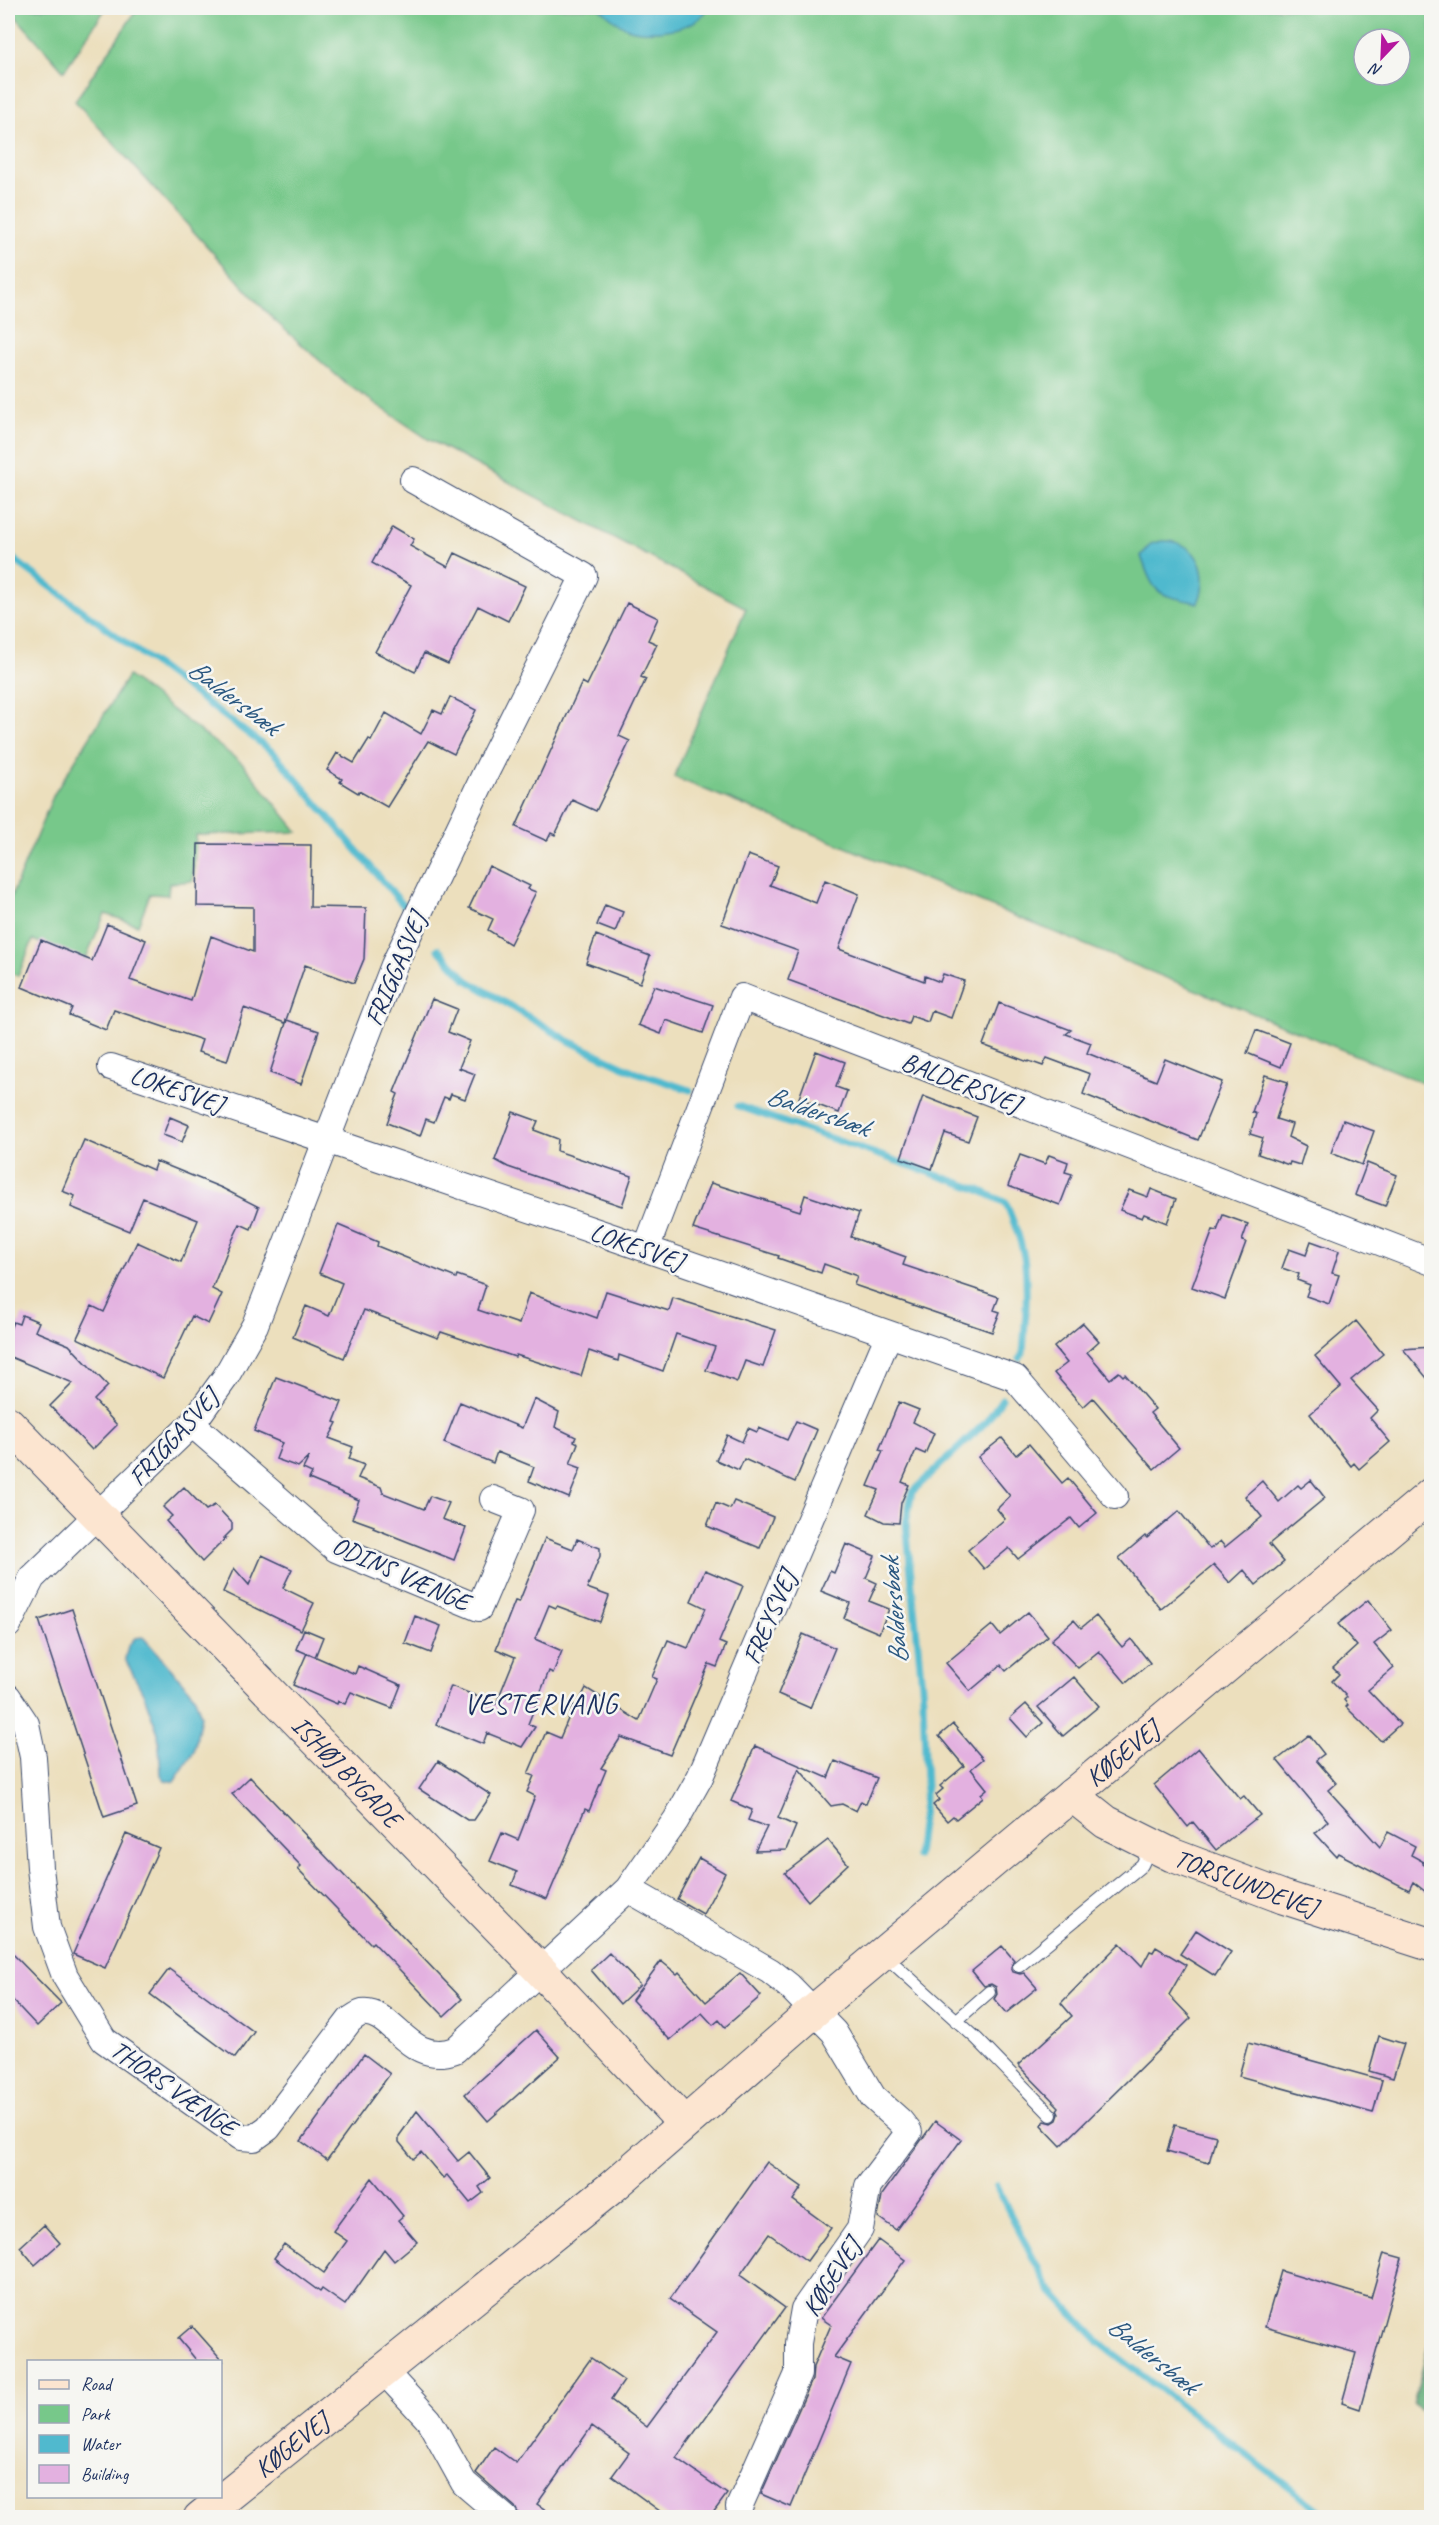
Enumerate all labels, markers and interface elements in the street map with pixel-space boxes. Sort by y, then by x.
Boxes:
north arrow [1352,27,1412,87]
text: N [1365,58,1385,81]
water label: Baldersbæk [182,652,291,746]
street label: FRIGGASVEJ [357,904,436,1031]
street label: BALDERSVEJ [897,1045,1029,1122]
street label: LOKESVEJ [126,1058,231,1122]
water label: Baldersbæk [762,1078,878,1146]
street label: LOKESVEJ [586,1215,691,1279]
street label: FRIGGASVEJ [121,1379,228,1493]
street label: ODINS VÆNGE [327,1528,478,1620]
water label: Baldersbæk [872,1552,916,1665]
street label: FREYSVEJ [735,1561,806,1669]
district label: VESTERVANG [464,1686,620,1721]
street label: ISHØJ BYGADE [285,1709,411,1837]
street label: KØGEVEJ [1079,1710,1170,1794]
street label: TORSLUNDEVEJ [1170,1841,1325,1925]
street label: THORS VÆNGE [104,2033,246,2146]
street label: KØGEVEJ [795,2228,871,2322]
water label: Baldersbæk [1101,2308,1209,2405]
legend [27,2360,222,2498]
text: Road [81,2373,114,2395]
street label: KØGEVEJ [248,2402,339,2485]
text: Park [81,2403,111,2425]
text: Water [81,2433,122,2455]
text: Building [81,2463,130,2485]

